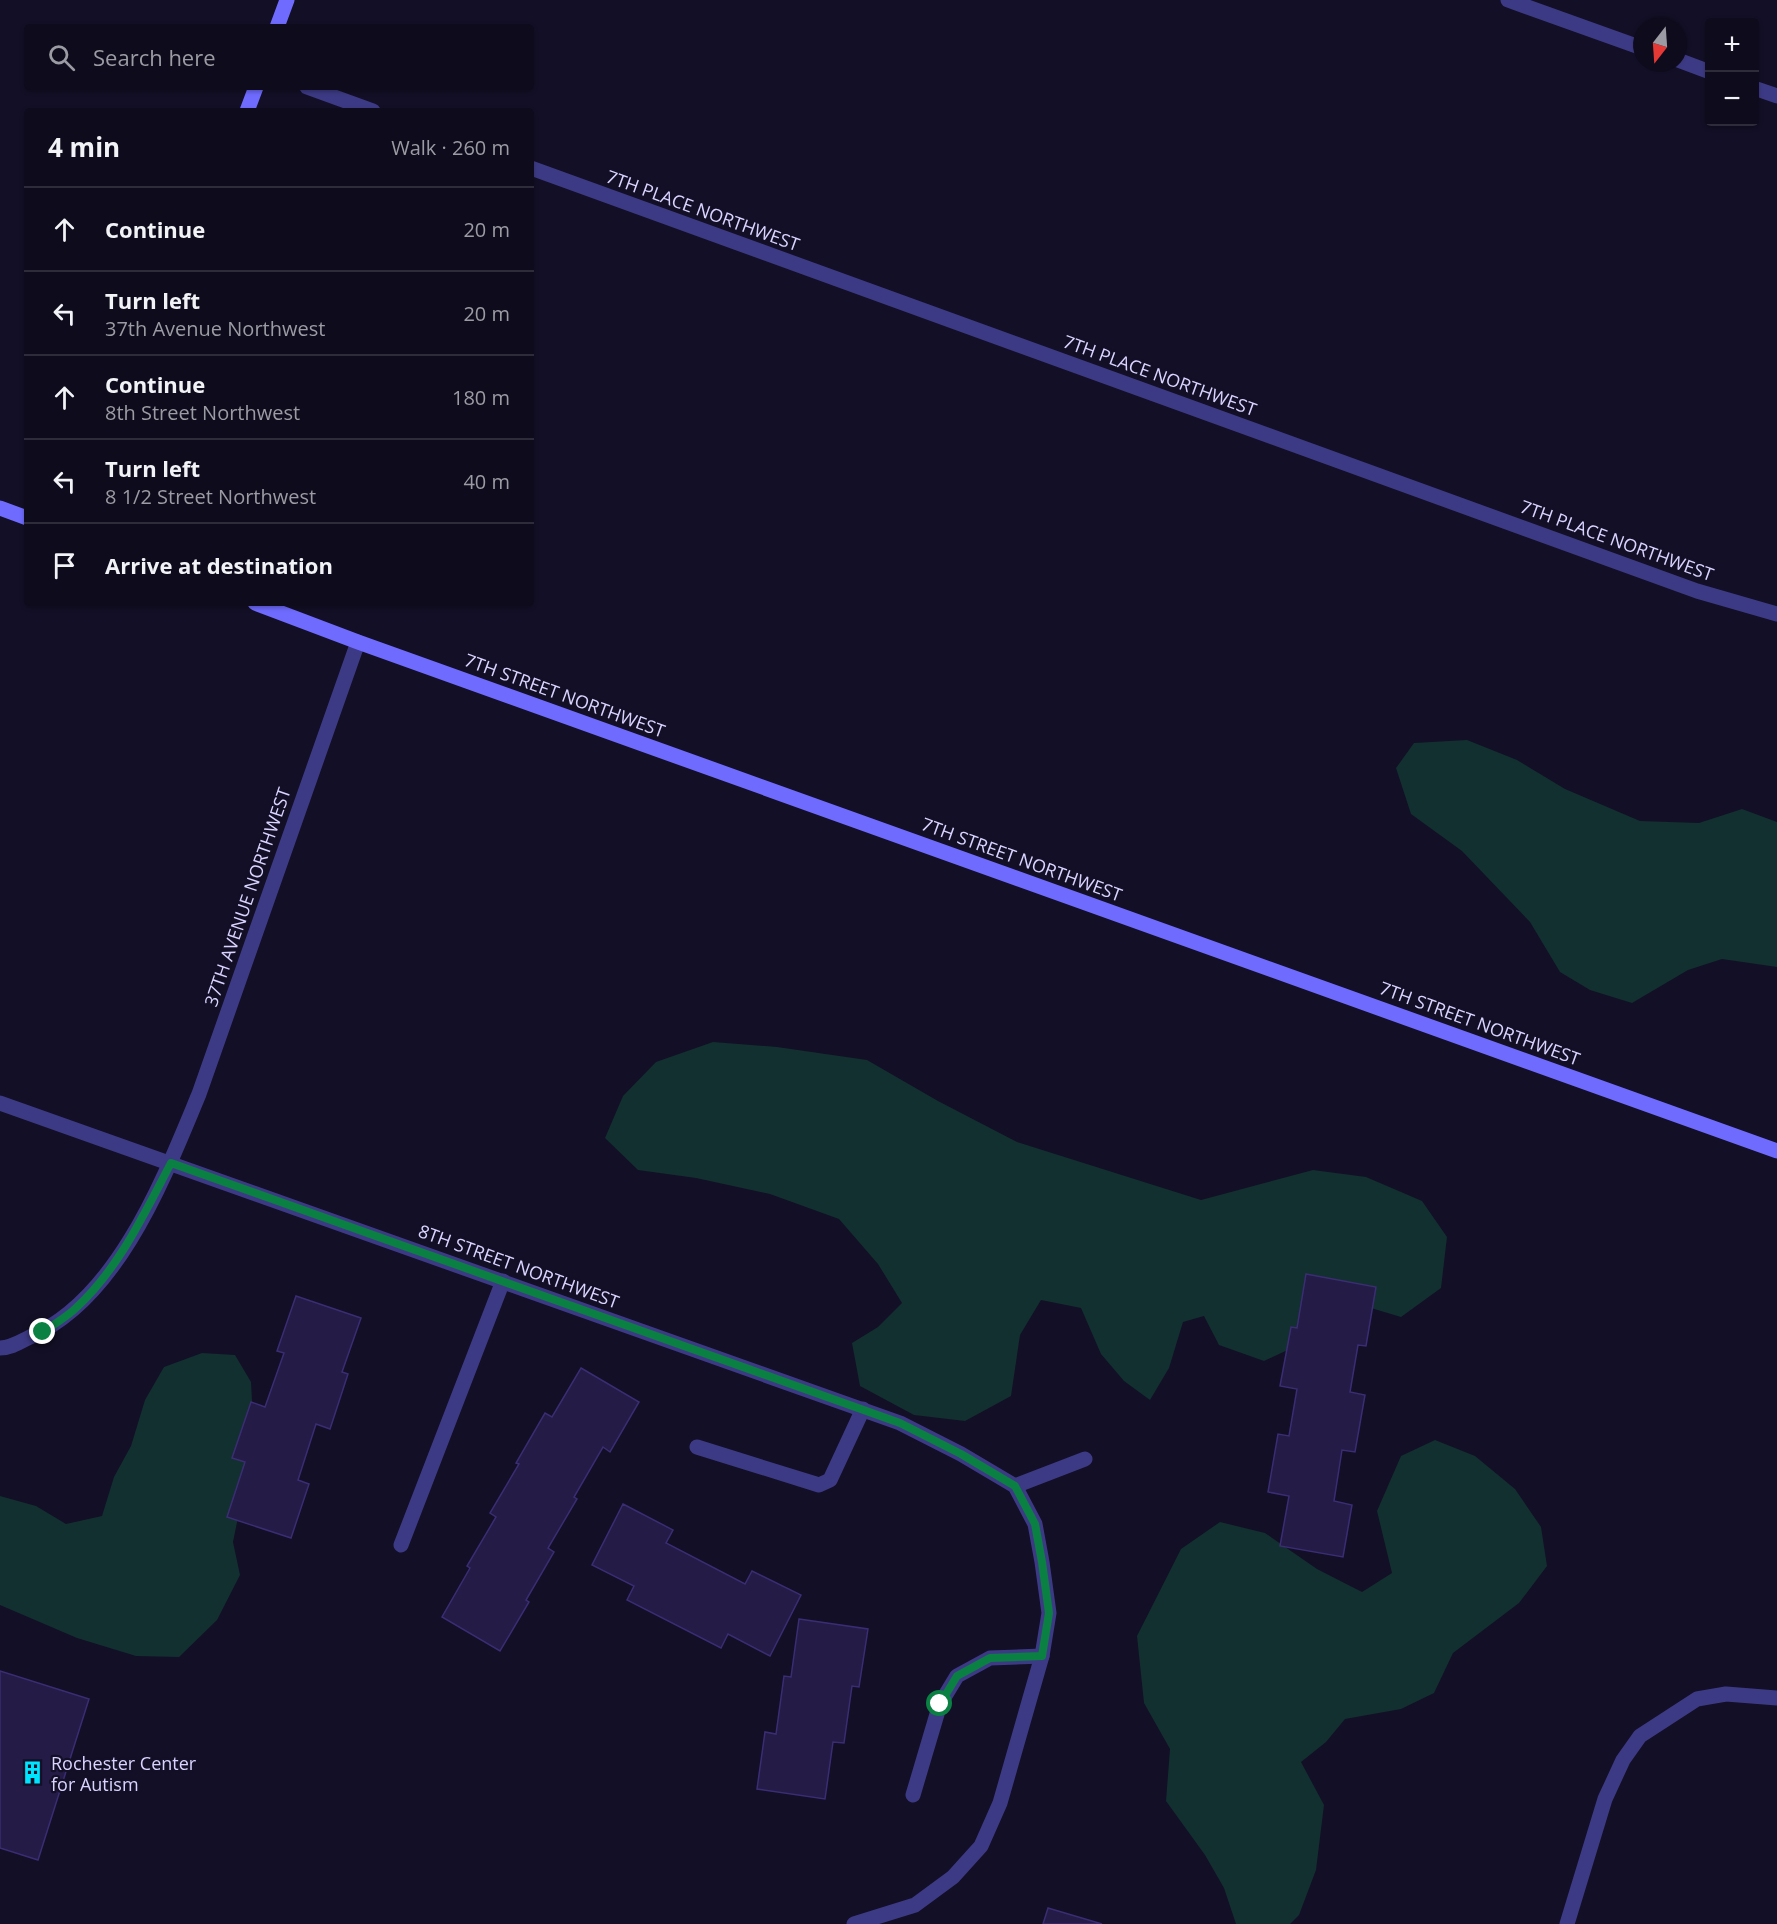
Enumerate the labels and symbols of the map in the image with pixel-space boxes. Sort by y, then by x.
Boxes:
north arrow [1633,18,1687,72]
street label: 7TH PLACE NORTHWEST [603,164,803,256]
street label: 7TH PLACE NORTHWEST [1060,329,1260,421]
street label: 7TH PLACE NORTHWEST [1517,494,1717,586]
street label: 7TH STREET NORTHWEST [461,647,669,743]
street label: 37TH AVENUE NORTHWEST [198,784,296,1010]
street label: 7TH STREET NORTHWEST [918,811,1126,907]
street label: 7TH STREET NORTHWEST [1376,975,1584,1071]
street label: 8TH STREET NORTHWEST [415,1218,623,1314]
route end [29,1318,55,1344]
route start [926,1690,952,1716]
place label: Rochester Center for Autism [51,1751,197,1796]
building icon: Rochester Center for Autism [20,1760,46,1786]

